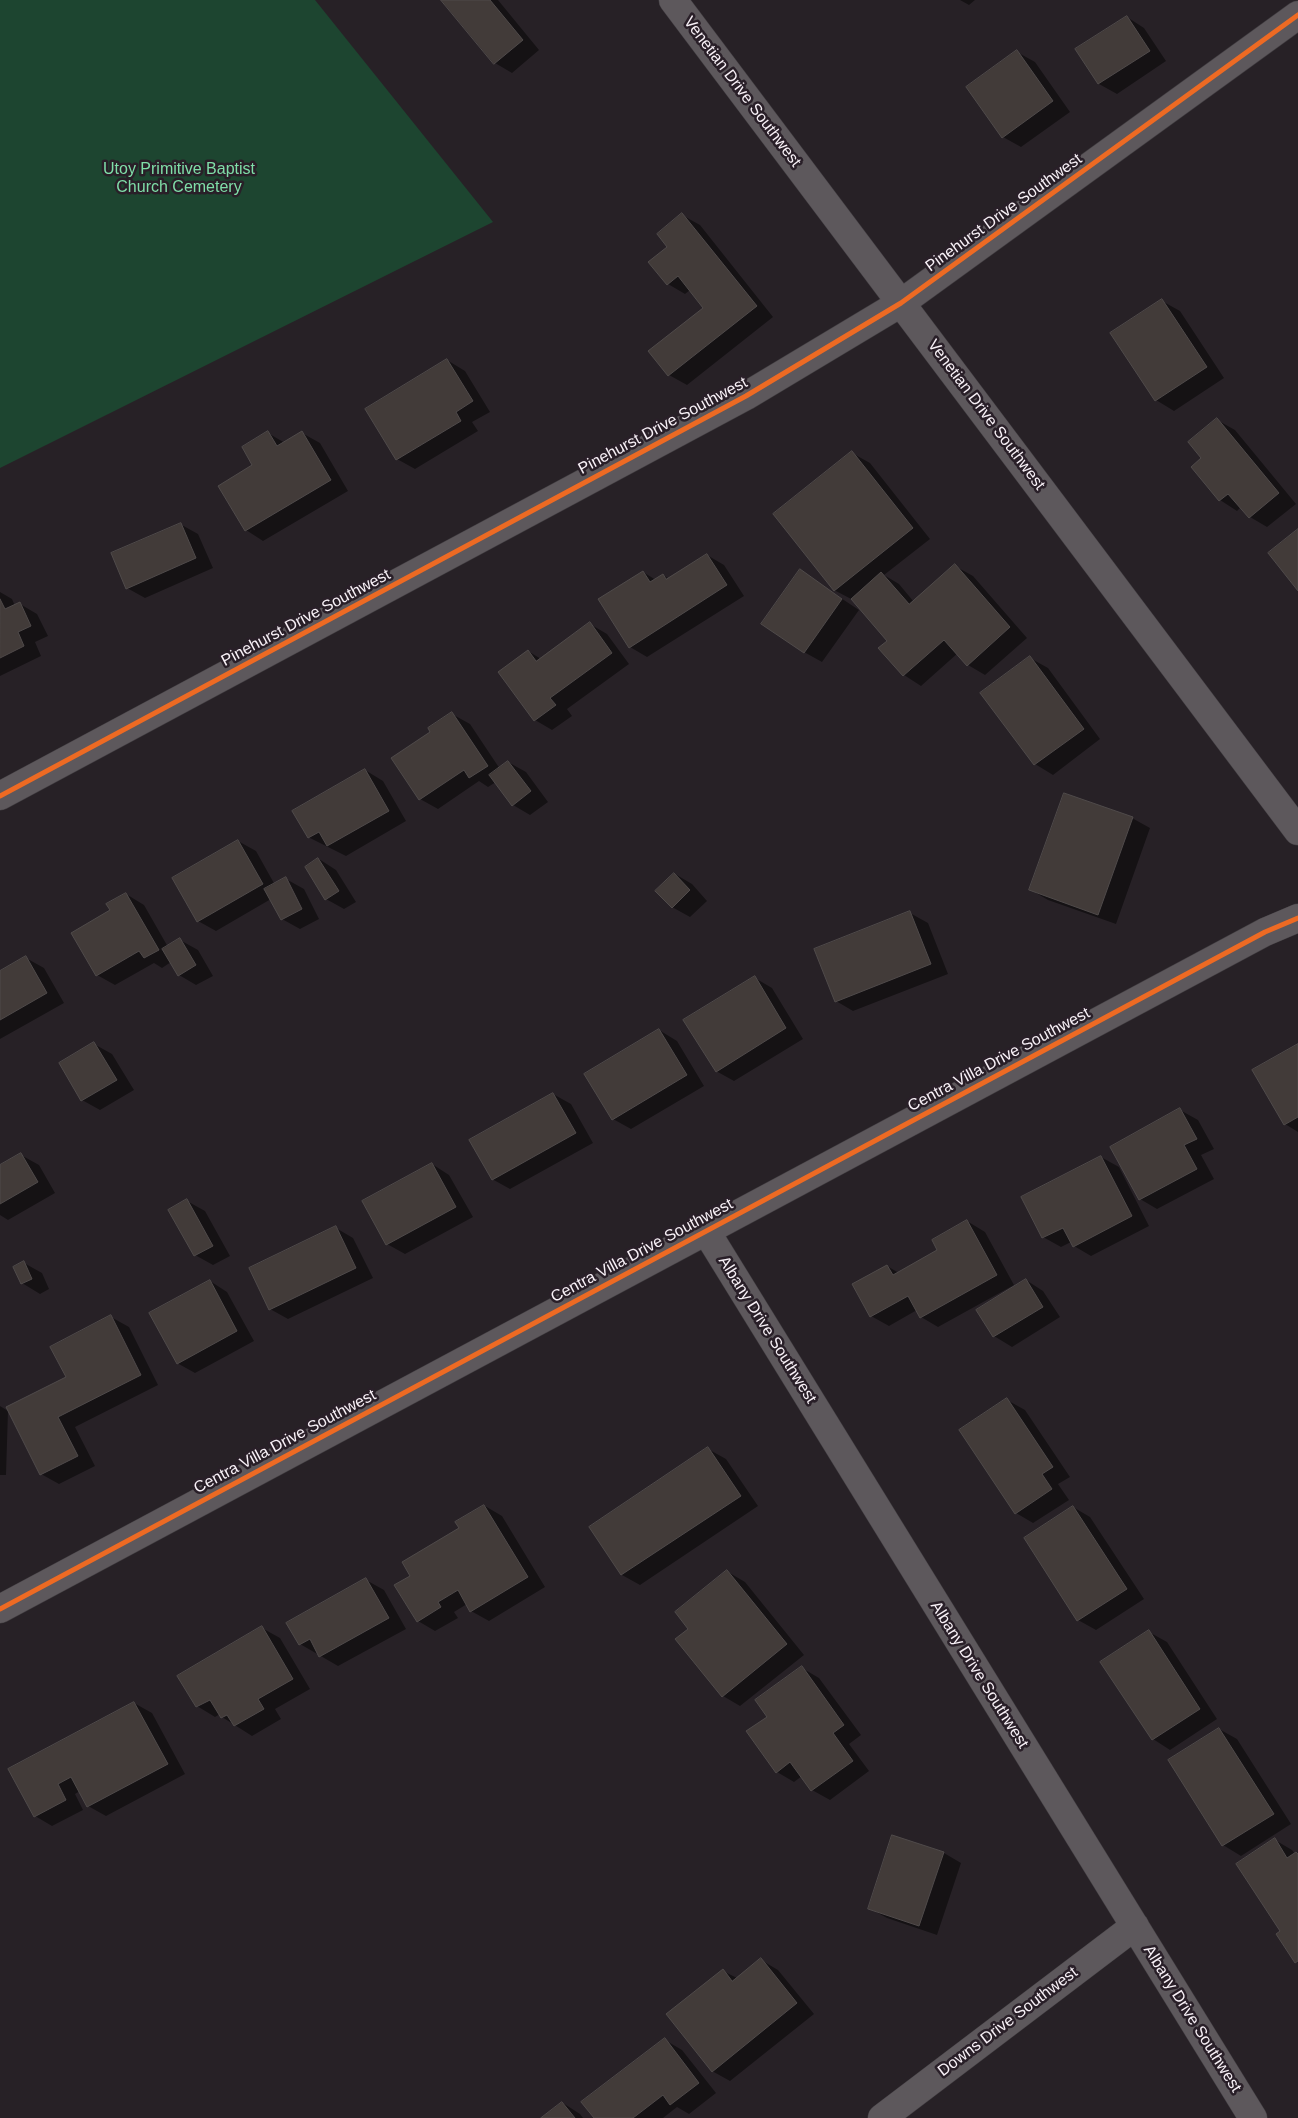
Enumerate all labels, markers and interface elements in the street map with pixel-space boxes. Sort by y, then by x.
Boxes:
street label: Venetian Drive Southwest [679,13,805,171]
street label: Pinehurst Drive Southwest [922,150,1086,276]
park label: Utoy Primitive Baptist Church Cemetery [103,160,255,198]
street label: Venetian Drive Southwest [923,336,1049,494]
street label: Pinehurst Drive Southwest [575,373,751,479]
street label: Pinehurst Drive Southwest [218,565,394,671]
street label: Centra Villa Drive Southwest [905,1004,1093,1116]
street label: Centra Villa Drive Southwest [548,1195,736,1307]
street label: Albany Drive Southwest [714,1253,820,1407]
street label: Centra Villa Drive Southwest [191,1386,379,1498]
street label: Albany Drive Southwest [926,1598,1032,1752]
street label: Albany Drive Southwest [1139,1942,1245,2096]
street label: Downs Drive Southwest [934,1963,1082,2081]

